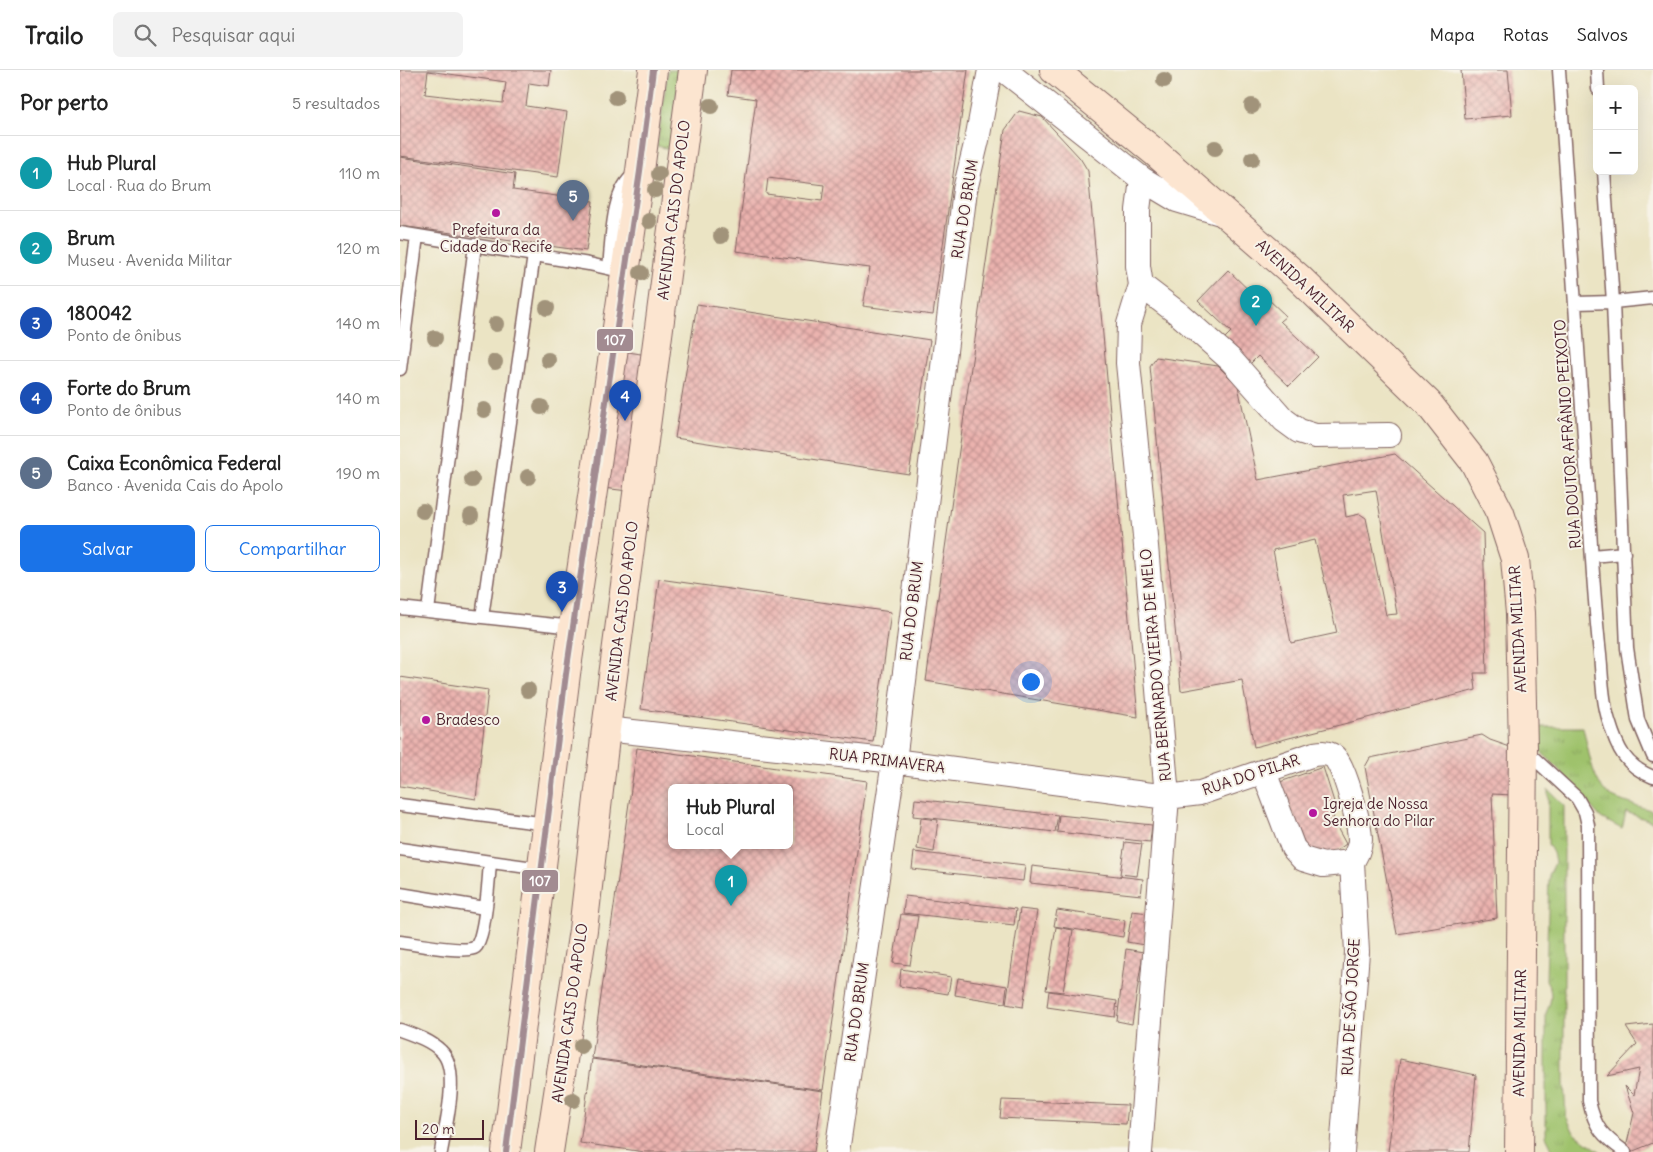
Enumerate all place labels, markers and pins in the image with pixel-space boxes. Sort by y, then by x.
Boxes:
pin: 5 [557,180,589,221]
marker: Prefeitura da Cidade do Recife [490,207,502,219]
place label: Prefeitura da Cidade do Recife [440,220,552,256]
pin: 2 [1240,285,1272,326]
pin: 4 [609,380,641,421]
pin: 3 [546,571,578,612]
place label: Bradesco [436,710,500,729]
marker: Bradesco [420,714,432,726]
place label: Igreja de Nossa Senhora do Pilar [1323,794,1435,830]
marker: Igreja de Nossa Senhora do Pilar [1307,807,1319,819]
pin: 1 [715,865,747,906]

